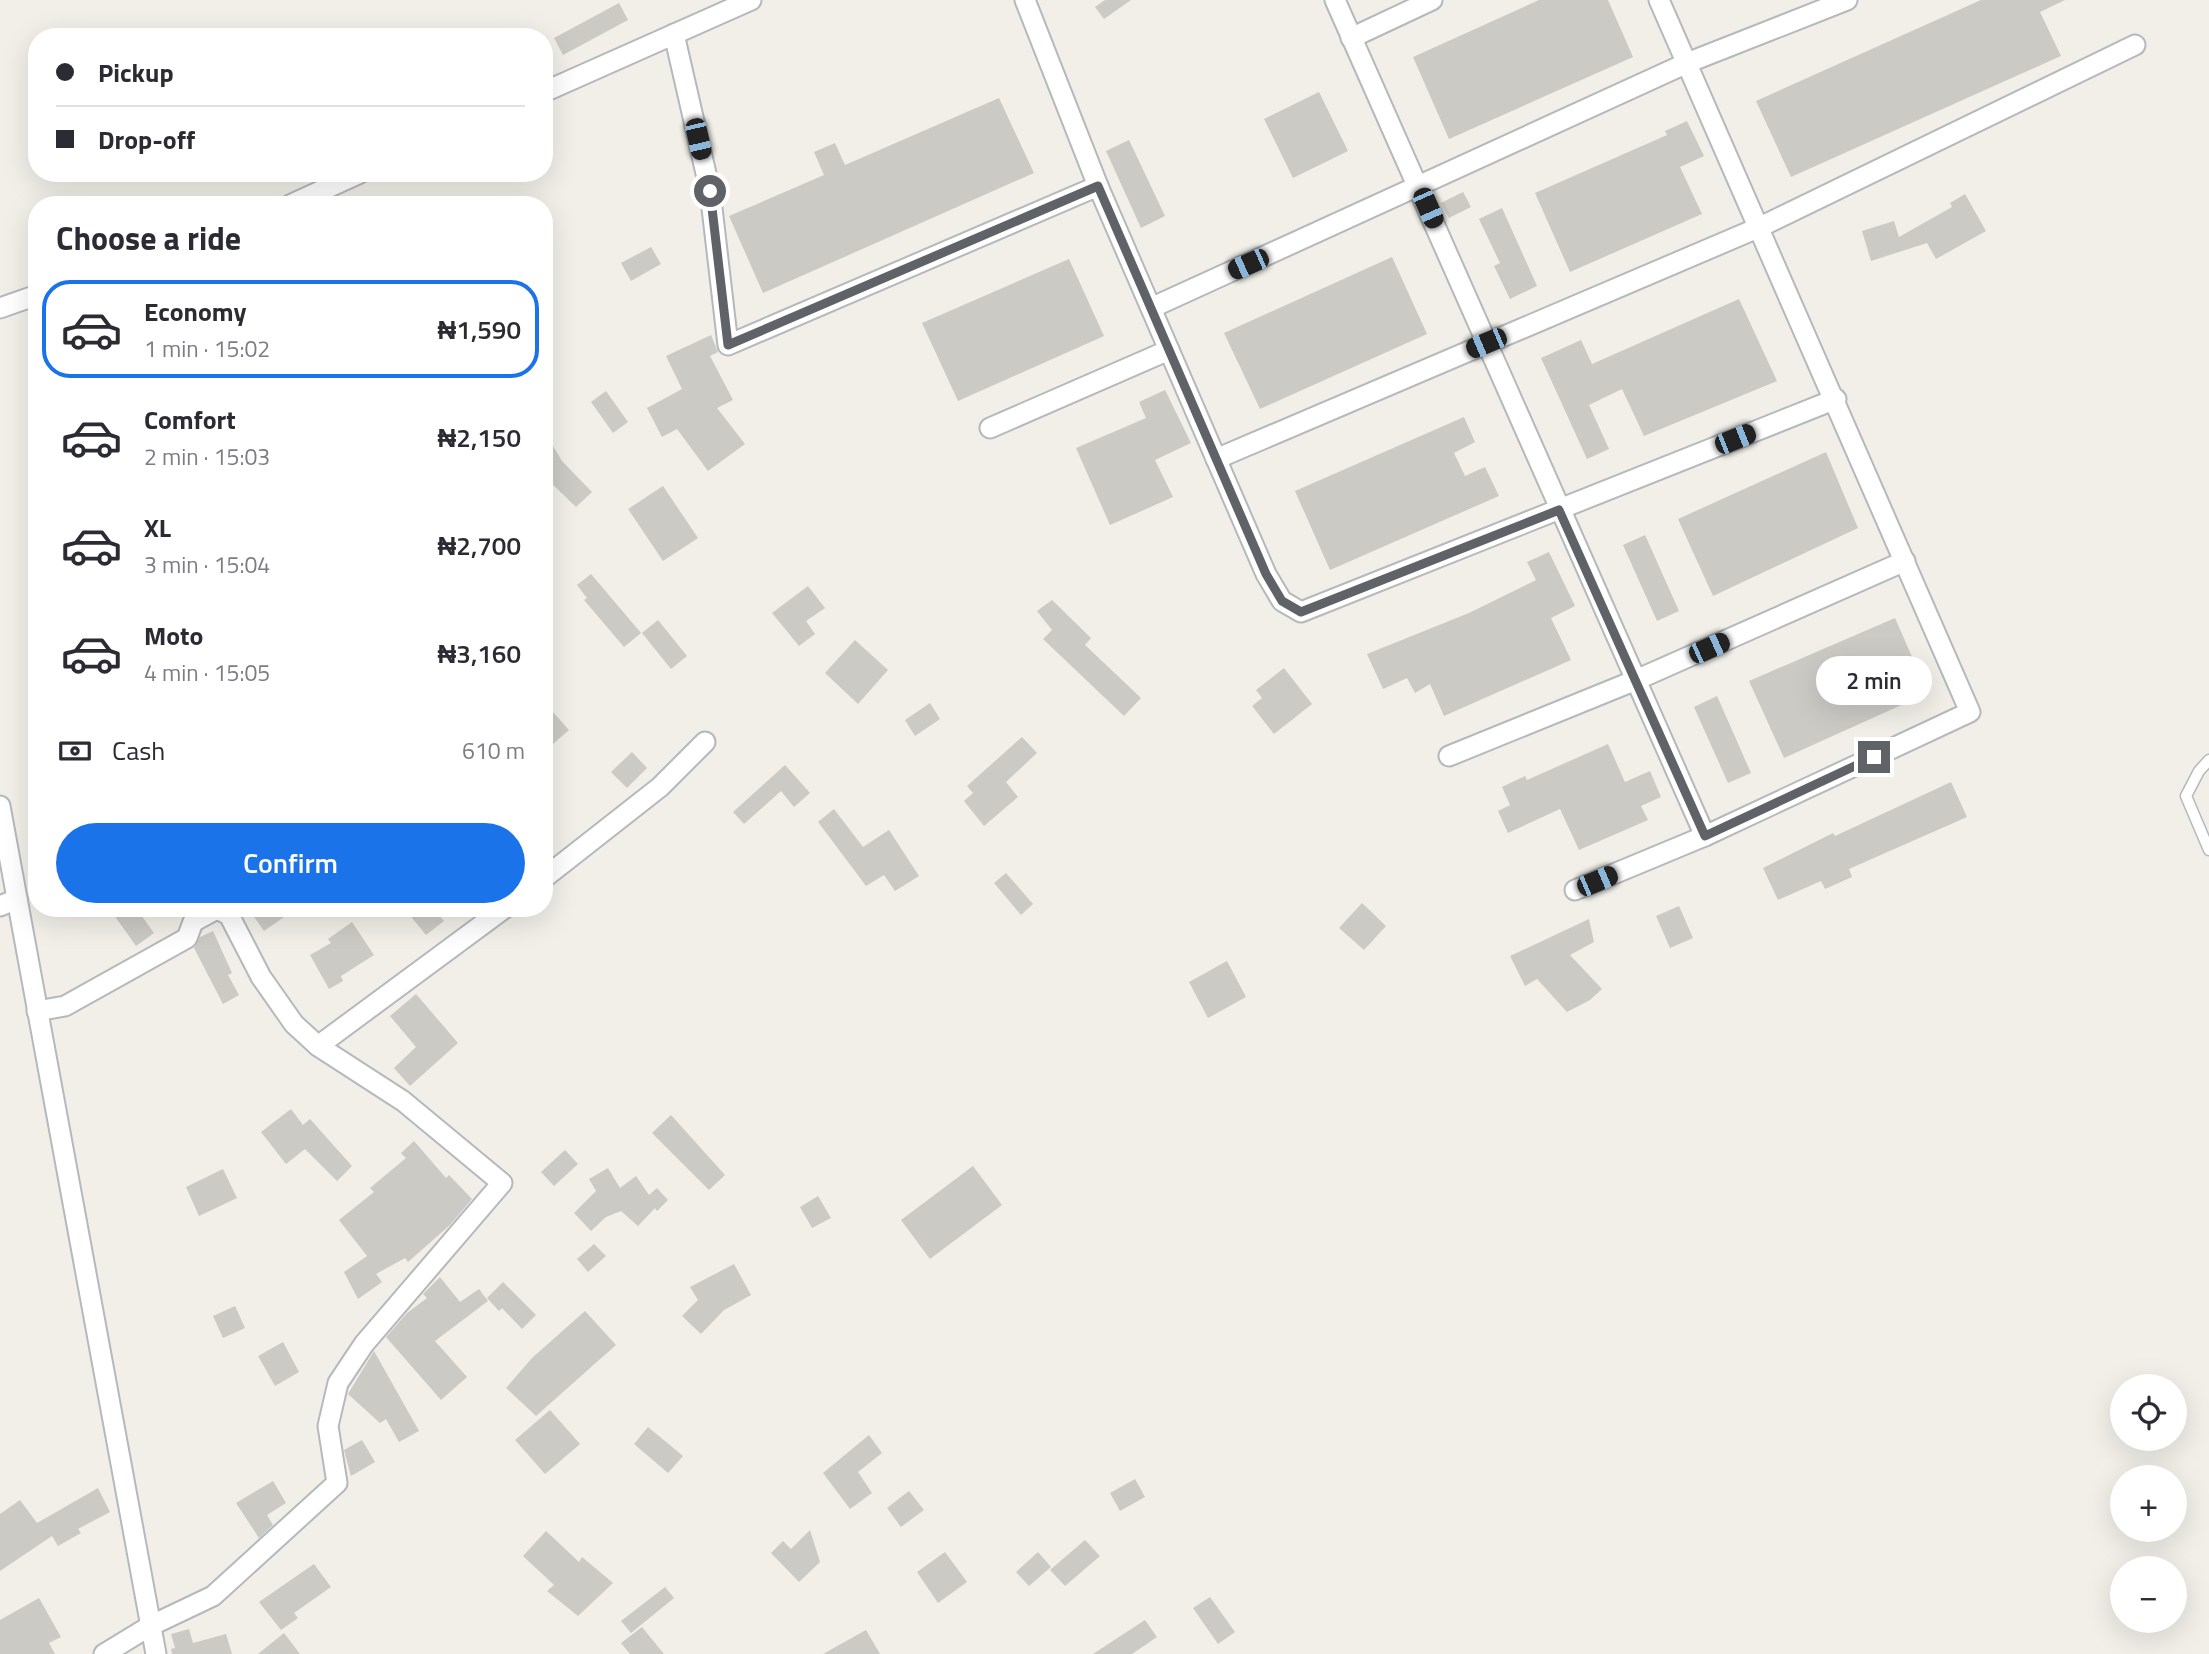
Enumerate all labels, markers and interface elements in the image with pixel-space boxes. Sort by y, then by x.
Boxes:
text: Pickup [98,53,174,92]
car [684,116,713,162]
text: Drop-off [98,120,195,159]
route start [694,175,726,207]
car [1410,185,1447,231]
text: Choose a ride [56,214,241,262]
car [1225,246,1272,282]
text: Economy [144,292,246,331]
icon: car [60,298,123,361]
text: ₦1,590 [438,310,521,349]
car [1463,325,1510,361]
text: 1 min · 15:02 [144,331,270,366]
text: Comfort [144,400,236,439]
icon: car [60,406,123,469]
text: ₦2,150 [438,418,521,457]
car [1712,421,1759,457]
text: 2 min · 15:03 [144,439,270,474]
text: XL [144,508,171,547]
icon: car [60,514,123,577]
text: ₦2,700 [438,526,521,565]
text: 3 min · 15:04 [144,547,270,582]
text: Moto [144,616,203,655]
icon: car [60,622,123,685]
car [1686,630,1733,666]
text: ₦3,160 [438,634,521,673]
text: 4 min · 15:05 [144,655,270,690]
callout: 2 min [1816,656,1932,704]
text: 2 min [1846,663,1902,698]
text: Cash [112,731,165,770]
icon: cash [56,732,94,770]
text: 610 m [462,733,525,768]
route end [1858,741,1890,773]
button: Confirm [56,823,525,903]
car [1574,863,1621,899]
map controls [2110,1374,2187,1633]
button: locate [2110,1374,2187,1451]
button: + [2110,1465,2187,1542]
button: − [2110,1556,2187,1633]

